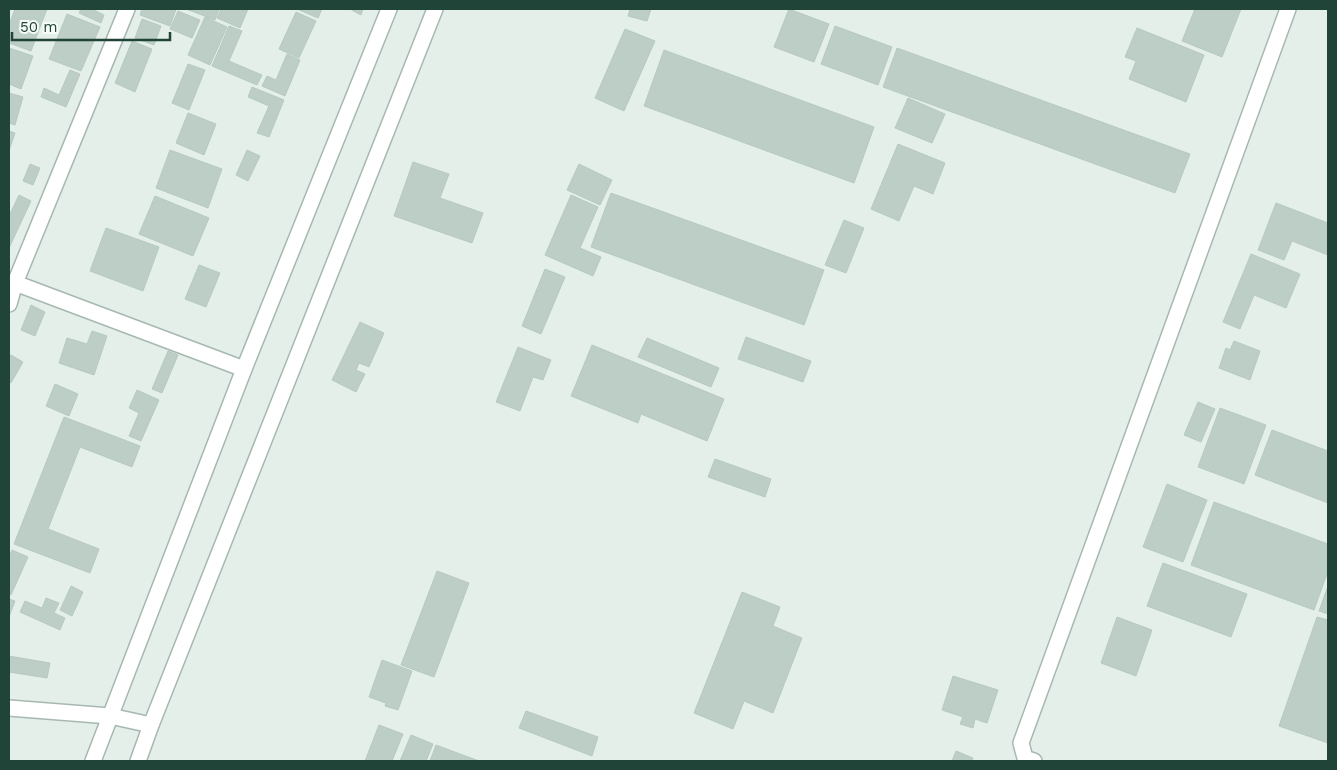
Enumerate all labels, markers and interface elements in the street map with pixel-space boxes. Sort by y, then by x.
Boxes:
scale bar [12,10,170,42]
text: 50 m [20,18,57,36]

